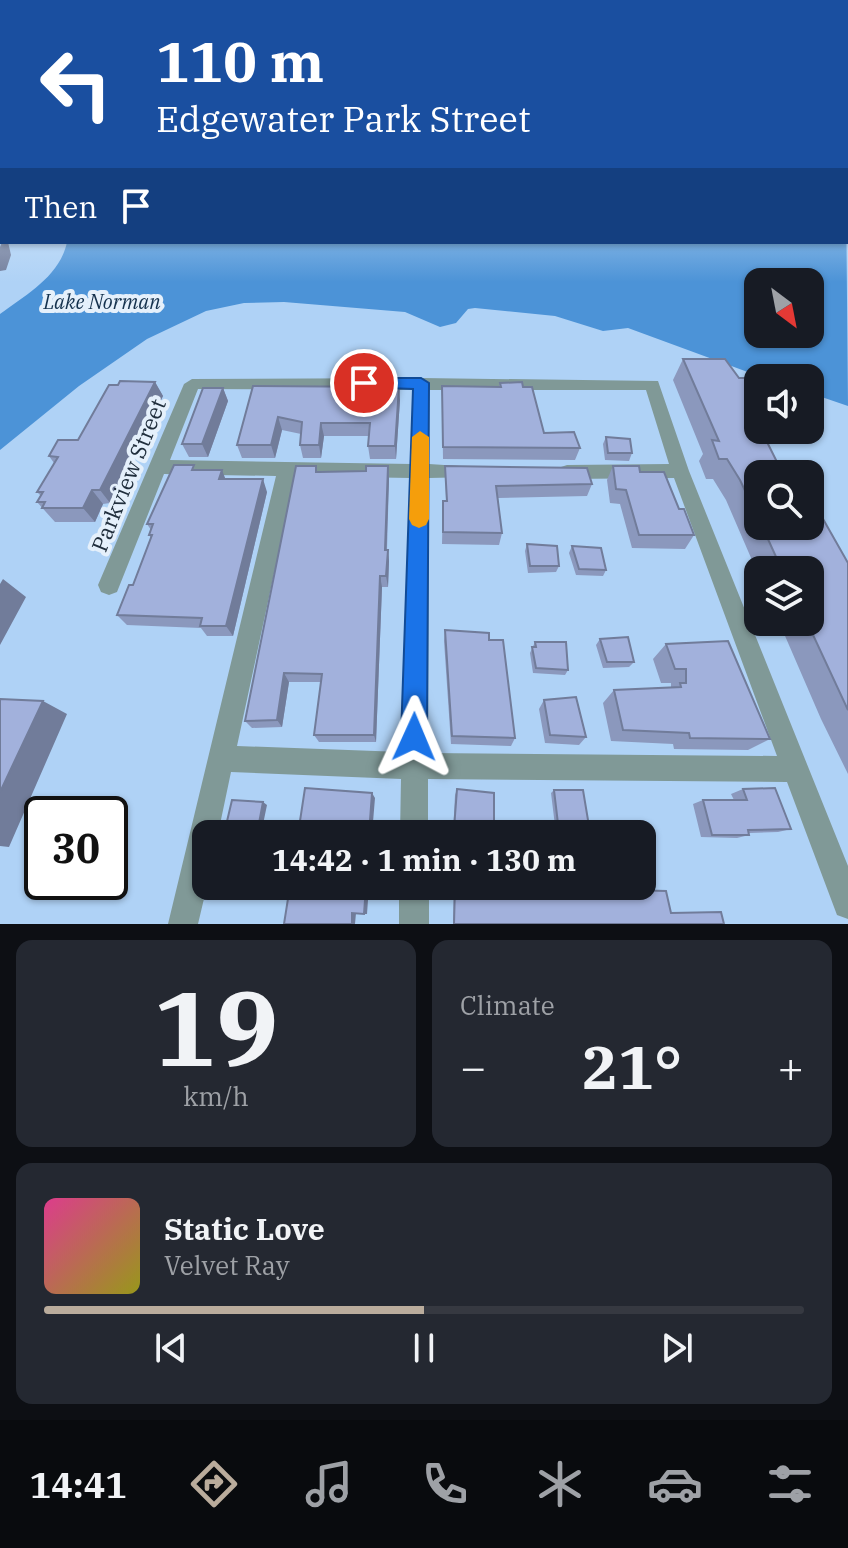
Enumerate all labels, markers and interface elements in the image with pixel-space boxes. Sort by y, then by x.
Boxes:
text: 110 m [156,25,324,97]
icon: left [24,32,128,136]
text: Edgewater Park Street [156,95,531,142]
icon: arrive [114,184,158,228]
text: Then [24,187,98,226]
north arrow [744,268,824,348]
map controls [744,268,824,636]
water label: Lake Norman [42,288,161,315]
pin [330,349,398,417]
icon: arrive [342,361,386,405]
button: sound [744,364,824,444]
street label: Parkview Street [84,394,172,556]
button: search [744,460,824,540]
button: layers [744,556,824,636]
position arrow [372,695,456,779]
speed limit sign: 30 [24,796,128,900]
text: 14:42 · 1 min · 130 m [272,840,576,879]
text: 19 [154,959,278,1095]
text: Climate [460,988,555,1022]
text: 21° [582,1027,682,1106]
text: − [460,1038,486,1095]
text: + [778,1038,804,1095]
text: km/h [183,1079,249,1113]
text: Static Love [164,1209,325,1248]
text: Velvet Ray [164,1248,290,1282]
icon: previous [149,1326,193,1370]
icon: pause [402,1326,446,1370]
icon: next [655,1326,699,1370]
icon: directions [186,1456,242,1512]
icon: music [301,1456,357,1512]
icon: phone [417,1456,473,1512]
icon: climate [532,1456,588,1512]
icon: car [647,1456,703,1512]
icon: filters [762,1456,818,1512]
text: 14:41 [30,1461,127,1508]

